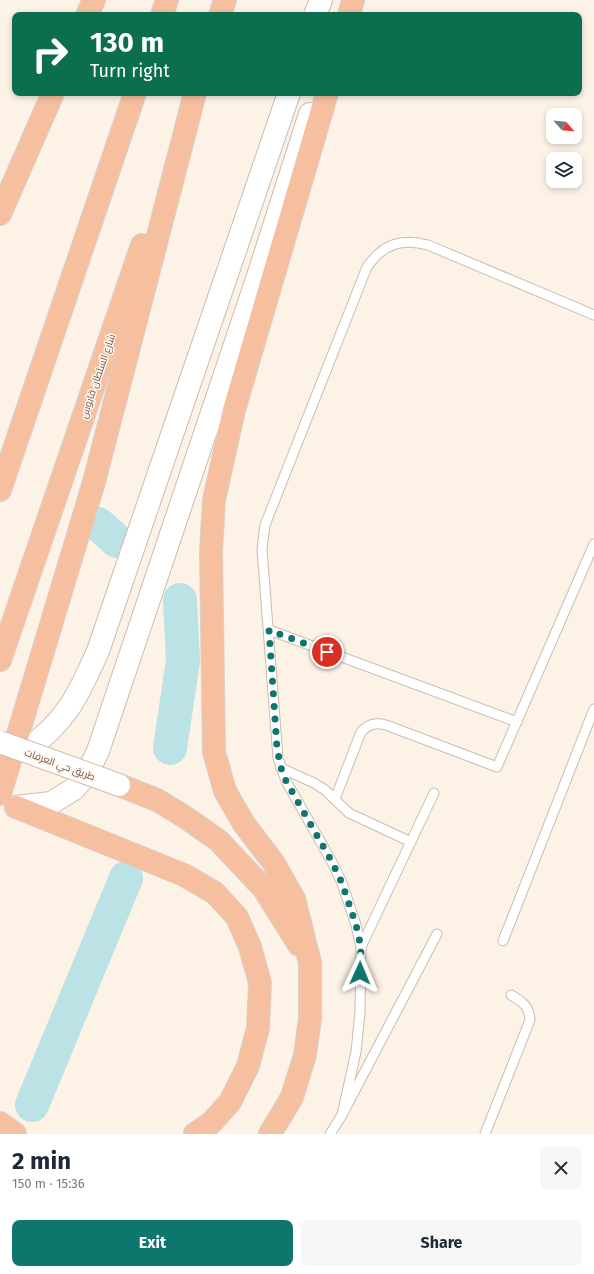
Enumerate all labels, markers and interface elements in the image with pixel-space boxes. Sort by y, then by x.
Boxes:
text: 130 m [90,26,164,59]
icon: right [24,28,76,80]
text: Turn right [90,60,170,82]
north arrow [546,108,582,144]
map controls [546,108,582,188]
button: layers [546,152,582,188]
street label: شارع السلطان قابوس [78,333,118,420]
pin [310,635,344,669]
icon: arrive [316,641,338,663]
street label: طريق حي العرفات [22,747,97,784]
position arrow [339,952,381,994]
text: 2 min [12,1147,71,1175]
button: close [540,1147,582,1189]
text: 150 m · 15:36 [12,1176,85,1191]
button: Exit [12,1220,293,1266]
button: Share [301,1220,582,1266]

